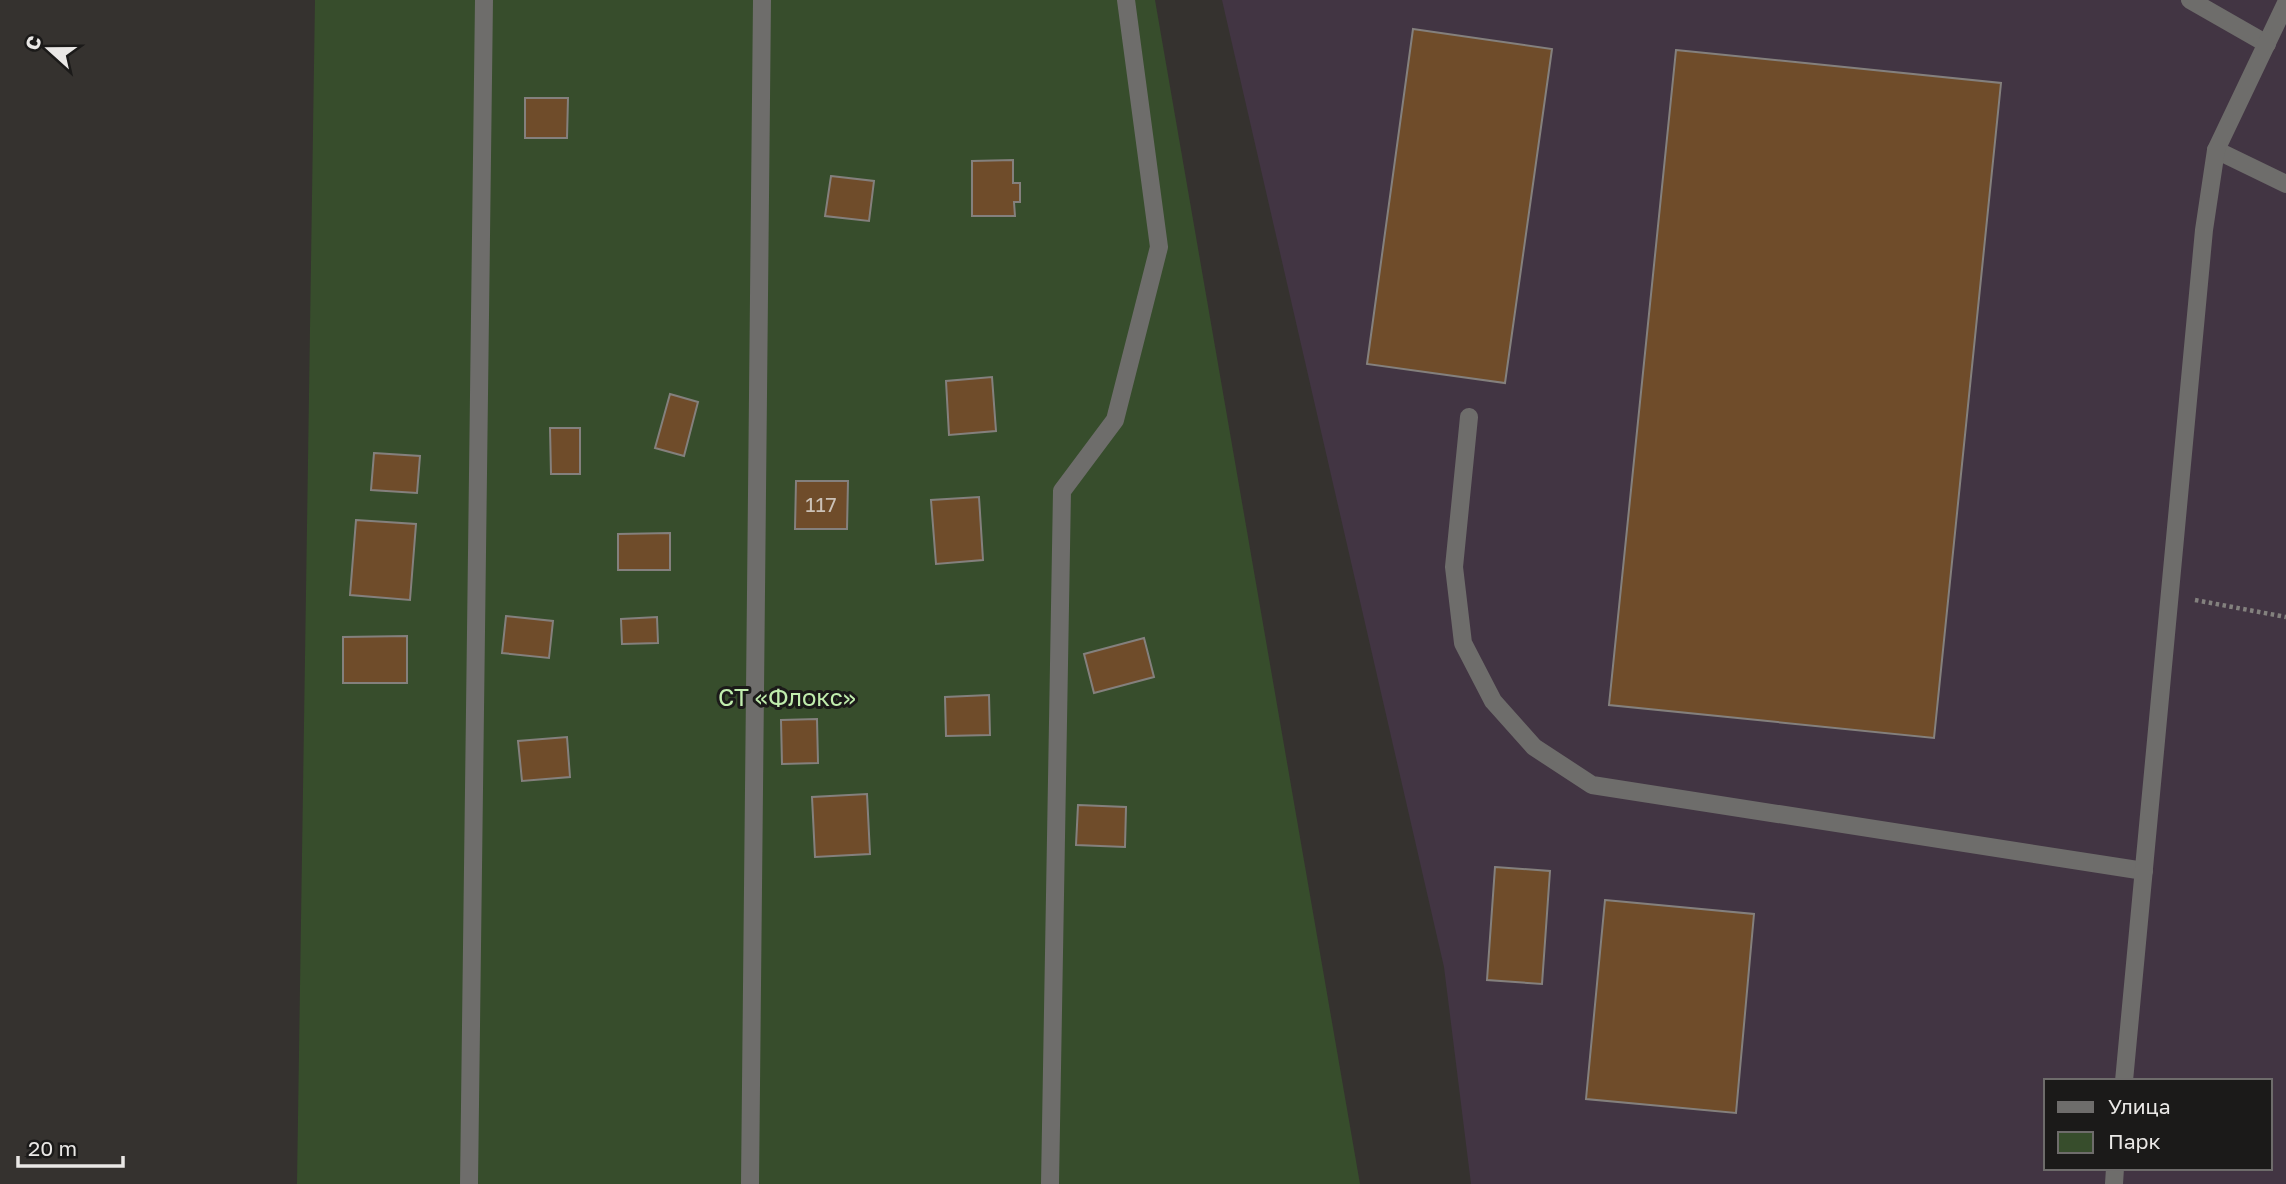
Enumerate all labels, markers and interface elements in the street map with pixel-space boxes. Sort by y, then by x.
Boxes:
north arrow [14,14,84,84]
text: С [20,32,46,53]
house number: 117 [805,491,837,517]
park label: СТ «Флокс» [718,682,856,711]
legend [2044,1079,2272,1170]
text: Улица [2108,1093,2171,1119]
scale bar [18,1124,122,1168]
text: Парк [2108,1128,2161,1154]
text: 20 m [28,1135,77,1161]

